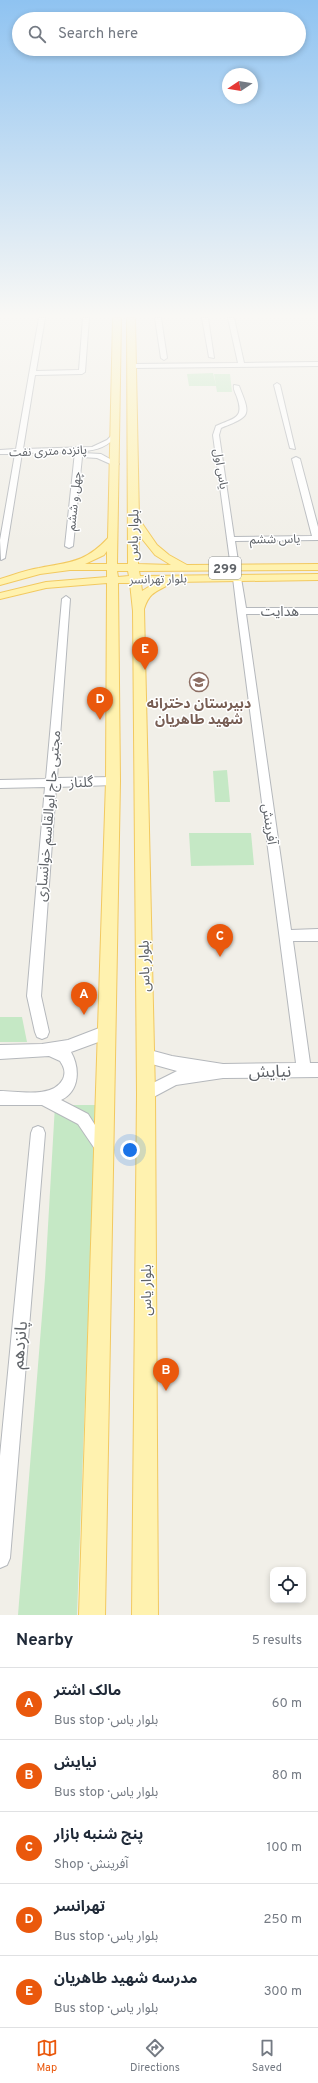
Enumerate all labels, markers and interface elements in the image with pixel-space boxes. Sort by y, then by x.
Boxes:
search box [12,12,306,56]
icon: search [26,23,48,45]
text: Search here [58,25,138,44]
north arrow [222,68,258,104]
street label: پانزده متری نفت [9,443,87,461]
street label: یاس اول [209,448,231,491]
street label: چهل و ششم [64,471,86,531]
street label: بلوار یاس [126,509,143,561]
street label: یاس ششم [249,532,301,548]
road number: 299 [209,557,241,579]
street label: بلوار تهرانسر [128,571,187,589]
street label: هدایت [261,604,299,621]
pin: E [132,637,158,670]
school or university icon: دبیرستان دخترانه شهید طاهریان [188,671,210,693]
pin: D [87,687,113,720]
place label: دبیرستان دخترانه شهید طاهریان [147,696,251,729]
street label: مجتبی حاج ابوالقاسم خوانساری [34,730,66,903]
street label: گلناز [68,775,94,792]
street label: آفرینش [257,803,280,847]
pin: C [207,924,233,957]
street label: بلوار یاس [137,940,154,992]
pin: A [71,982,97,1015]
street label: نیایش [249,1062,291,1084]
your location [120,1140,140,1160]
street label: بلوار یاس [139,1264,156,1316]
street label: پانزدهم [8,1320,34,1370]
pin: B [153,1358,179,1391]
map controls [270,1567,306,1603]
button: locate [270,1567,306,1603]
text: Nearby [16,1630,73,1652]
text: 5 results [252,1633,302,1649]
text: مالک اشتر [54,1682,121,1701]
text: A [24,1696,34,1712]
text: 60 m [272,1696,302,1712]
text: Bus stop · بلوار یاس [54,1713,158,1729]
text: نیایش [54,1754,97,1773]
text: B [25,1768,33,1784]
text: 80 m [272,1768,302,1784]
text: Bus stop · بلوار یاس [54,1785,158,1801]
text: پنج شنبه بازار [54,1826,143,1845]
text: C [25,1840,33,1856]
text: 100 m [266,1840,302,1856]
text: Shop · آفرینش [54,1857,128,1873]
text: تهرانسر [54,1898,105,1917]
text: D [24,1912,34,1928]
text: 250 m [264,1912,302,1928]
text: Bus stop · بلوار یاس [54,1929,158,1945]
text: مدرسه شهید طاهریان [54,1970,198,1989]
text: E [25,1984,33,2000]
text: 300 m [264,1984,302,2000]
text: Bus stop · بلوار یاس [54,2001,158,2017]
tab: Map [36,2037,58,2075]
tab: Directions [130,2037,180,2075]
tab: Saved [252,2037,282,2075]

